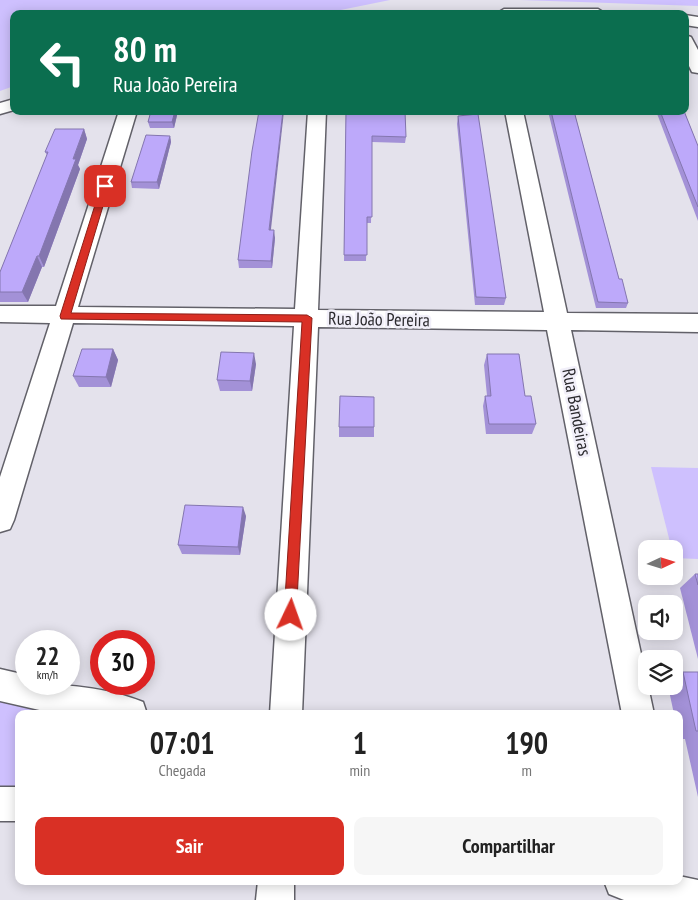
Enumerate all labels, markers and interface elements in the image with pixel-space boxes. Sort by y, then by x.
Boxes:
text: 80 m [113,26,177,72]
icon: left [30,30,95,95]
text: Rua João Pereira [113,70,237,98]
pin [84,165,126,207]
icon: arrive [91,172,119,200]
street label: Rua João Pereira [328,307,430,331]
street label: Rua Bandeiras [557,366,597,458]
north arrow [638,540,682,585]
map controls [638,540,683,695]
position arrow [264,588,316,640]
button: sound [638,595,683,640]
speed limit sign: 30 [90,630,155,695]
text: 22 [36,640,59,672]
button: layers [638,650,683,695]
text: km/h [37,667,58,682]
text: 07:01 [150,723,215,762]
text: 1 [353,723,367,762]
text: 190 [505,723,548,762]
text: Chegada [158,760,206,780]
text: min [349,760,370,780]
text: m [521,760,532,780]
button: Sair [35,817,344,875]
button: Compartilhar [354,817,663,875]

